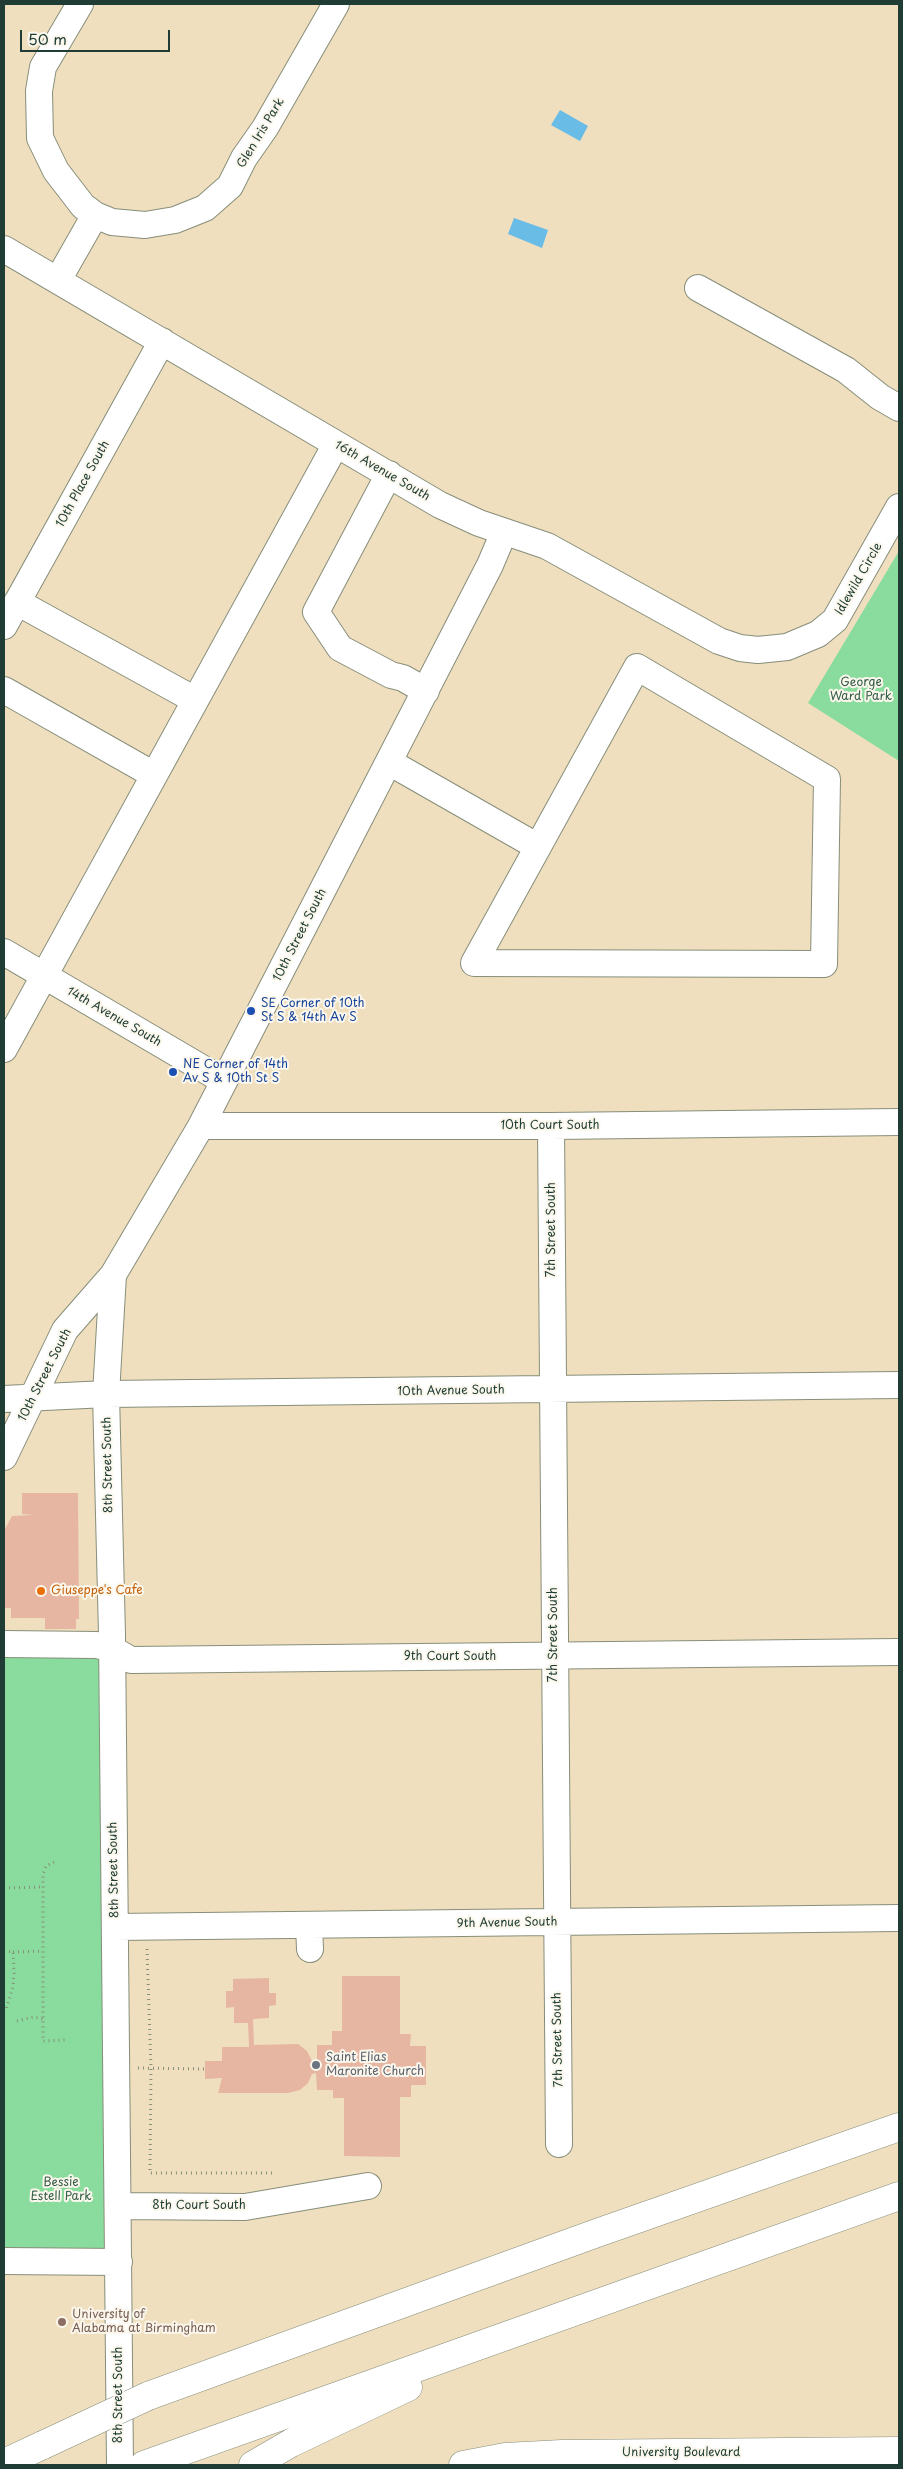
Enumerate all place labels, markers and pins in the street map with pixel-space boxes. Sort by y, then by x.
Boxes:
place label: SE Corner of 10th St S & 14th Av S [261,997,365,1025]
marker: SE Corner of 10th St S & 14th Av S [245,1005,257,1017]
place label: NE Corner of 14th Av S & 10th St S [183,1058,288,1086]
marker: NE Corner of 14th Av S & 10th St S [167,1066,179,1078]
place label: Giuseppe's Cafe [51,1584,143,1598]
marker: Giuseppe's Cafe [35,1585,47,1597]
place label: Saint Elias Maronite Church [326,2051,424,2079]
marker: Saint Elias Maronite Church [310,2059,322,2071]
place label: University of Alabama at Birmingham [72,2308,216,2336]
marker: University of Alabama at Birmingham [56,2316,68,2328]

